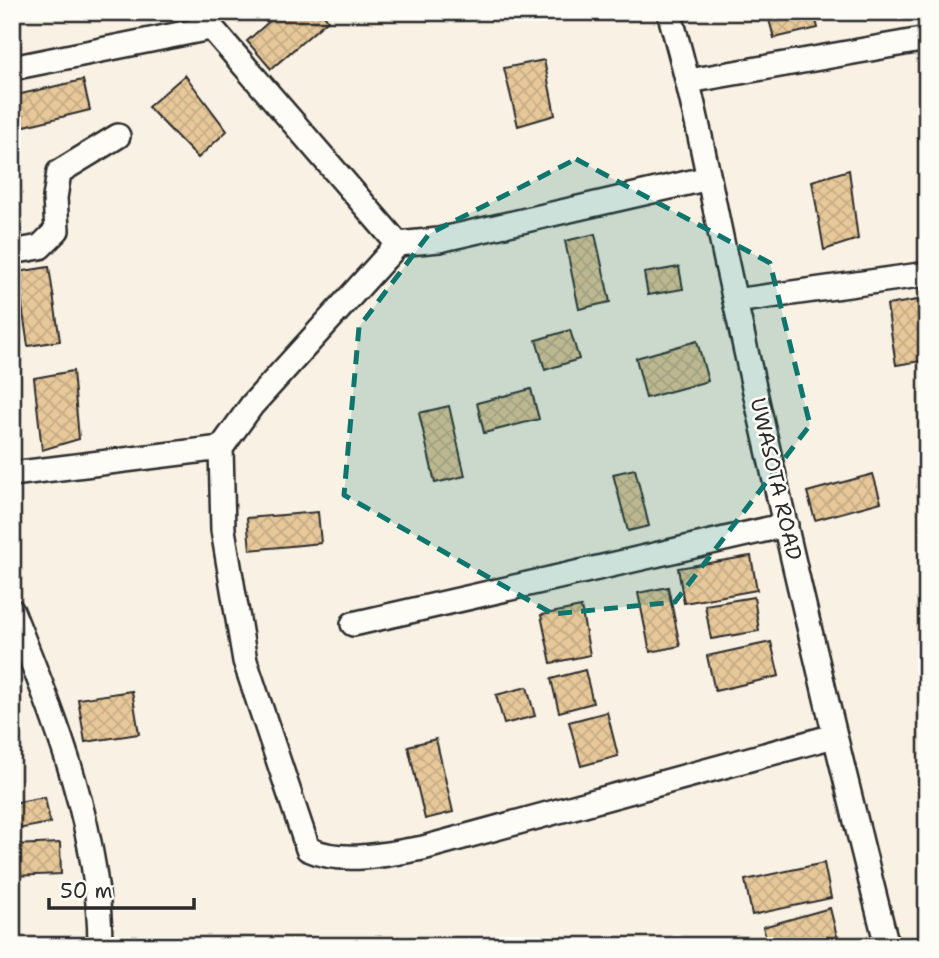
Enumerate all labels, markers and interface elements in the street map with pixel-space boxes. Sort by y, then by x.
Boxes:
street label: UWASOTA ROAD [744,395,808,563]
scale bar [49,867,194,911]
text: 50 m [60,877,113,905]

